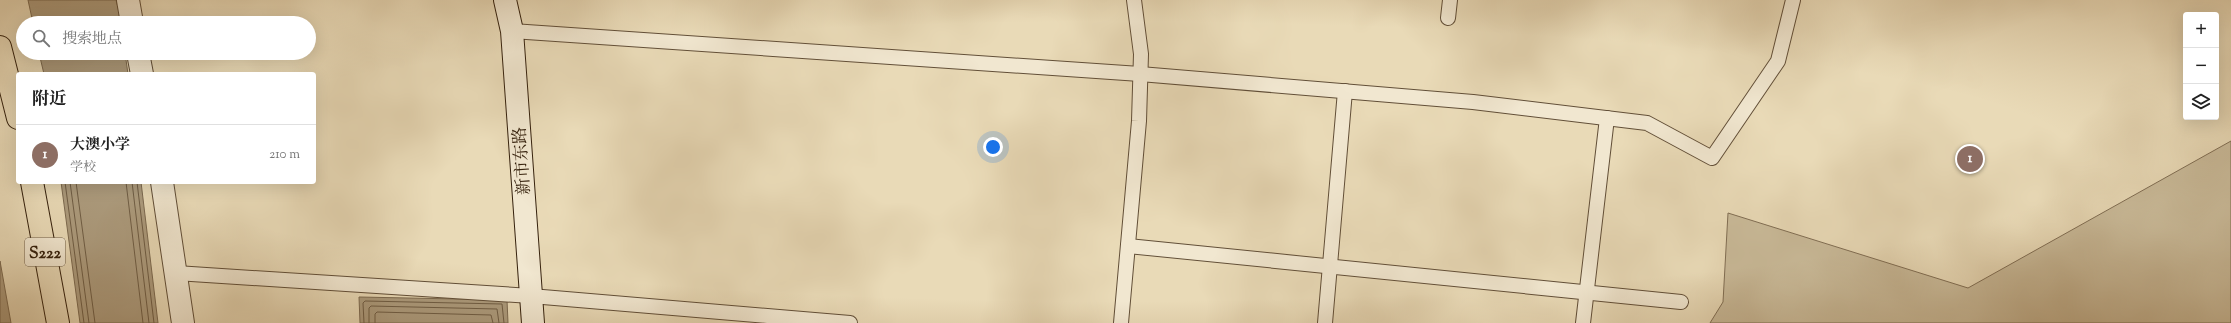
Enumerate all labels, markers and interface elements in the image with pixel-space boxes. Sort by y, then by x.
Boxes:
map controls [2183,12,2219,120]
button: + [2183,12,2219,48]
search box [16,16,316,60]
icon: search [30,27,52,49]
text: 搜索地点 [62,29,122,50]
button: − [2183,48,2219,84]
button: layers [2183,84,2219,120]
text: 附近 [32,88,66,112]
street label: 新市东路 [509,126,537,196]
text: 大澳小学 [70,135,130,156]
your location [983,137,1003,157]
pin: 1 [1957,144,1983,174]
text: 1 [43,146,47,164]
text: 210 m [269,146,300,164]
text: 学校 [70,159,96,177]
road number: S222 [25,238,65,266]

